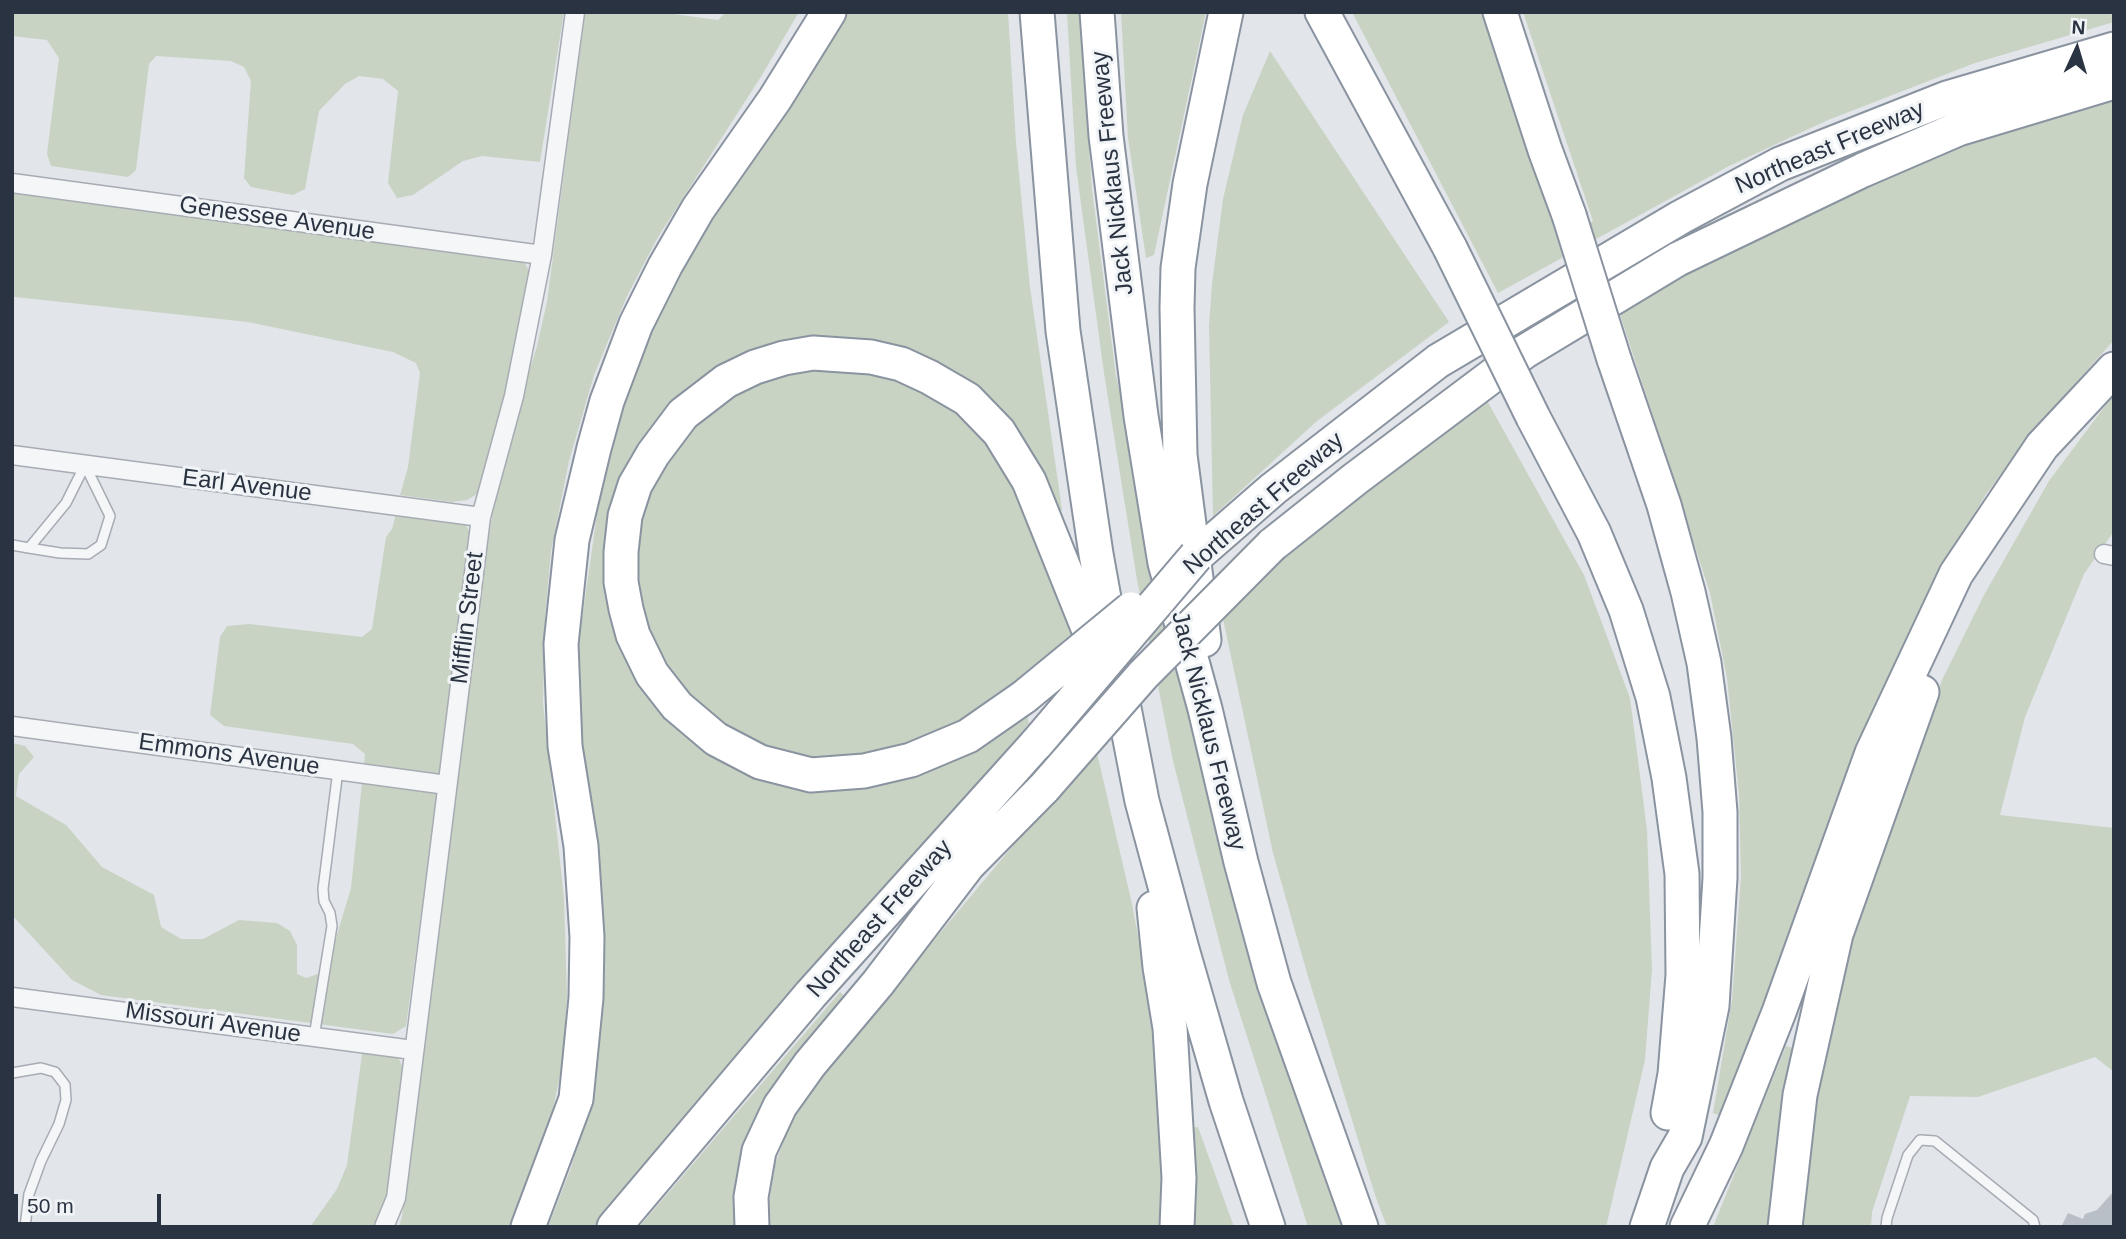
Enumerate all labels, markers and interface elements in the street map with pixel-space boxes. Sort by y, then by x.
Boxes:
north arrow [2042,14,2112,84]
text: N [2071,17,2086,39]
street label: Jack Nicklaus Freeway [1086,49,1140,297]
street label: Northeast Freeway [1731,95,1929,201]
street label: Genessee Avenue [177,191,377,247]
street label: Northeast Freeway [1178,427,1350,581]
street label: Earl Avenue [181,464,313,508]
street label: Mifflin Street [446,550,490,686]
street label: Jack Nicklaus Freeway [1164,608,1252,854]
street label: Emmons Avenue [137,728,321,782]
street label: Northeast Freeway [801,834,959,1004]
street label: Missouri Avenue [123,996,303,1050]
scale bar [18,1180,164,1224]
text: 50 m [27,1194,74,1217]

